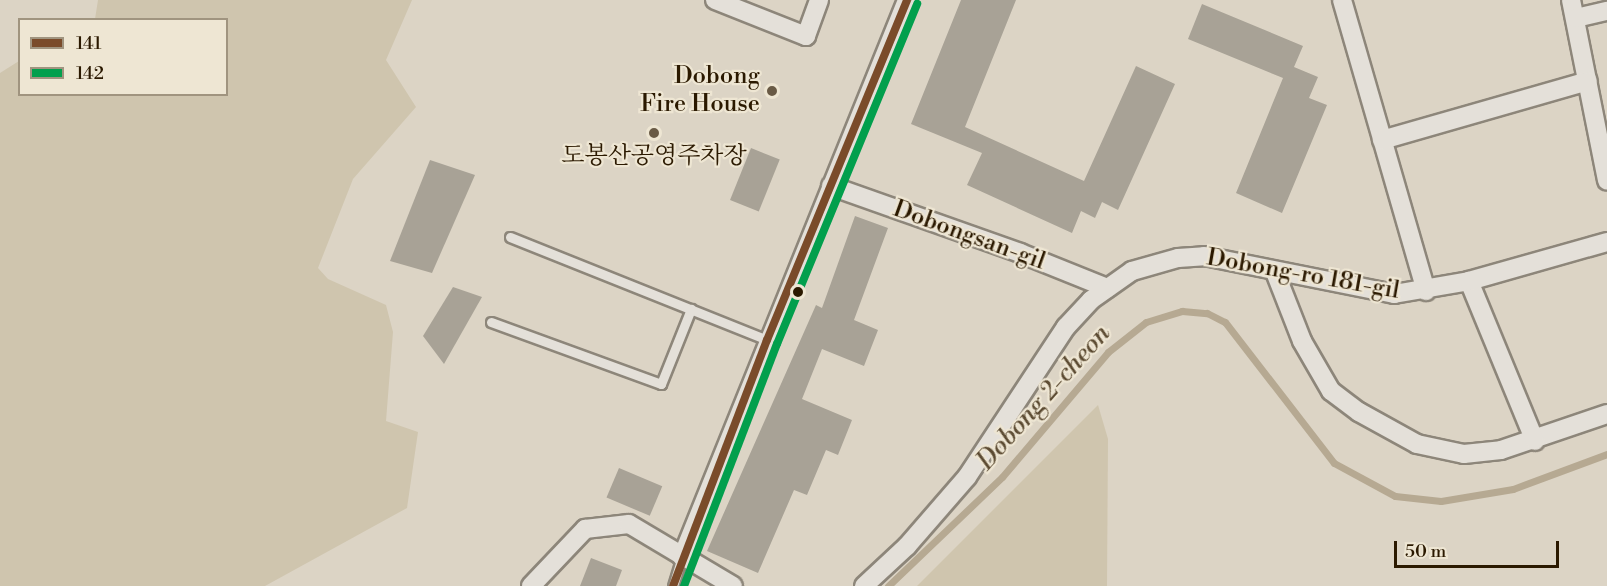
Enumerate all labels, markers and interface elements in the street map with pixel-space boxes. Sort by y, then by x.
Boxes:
legend [18,18,228,96]
text: 141 [76,32,102,55]
text: 142 [76,62,104,85]
place label: Dobong Fire House [640,63,760,119]
marker: Dobong Fire House [765,84,779,98]
marker: 도봉산공영주차장 [647,126,661,140]
place label: 도봉산공영주차장 [561,143,747,171]
street label: Dobongsan-gil [889,195,1049,277]
street label: Dobong-ro 181-gil [1204,244,1402,306]
unlabelled marker [792,286,804,298]
water label: Dobong 2-cheon [971,319,1117,477]
scale bar [1397,529,1562,567]
text: 50 m [1405,540,1446,563]

